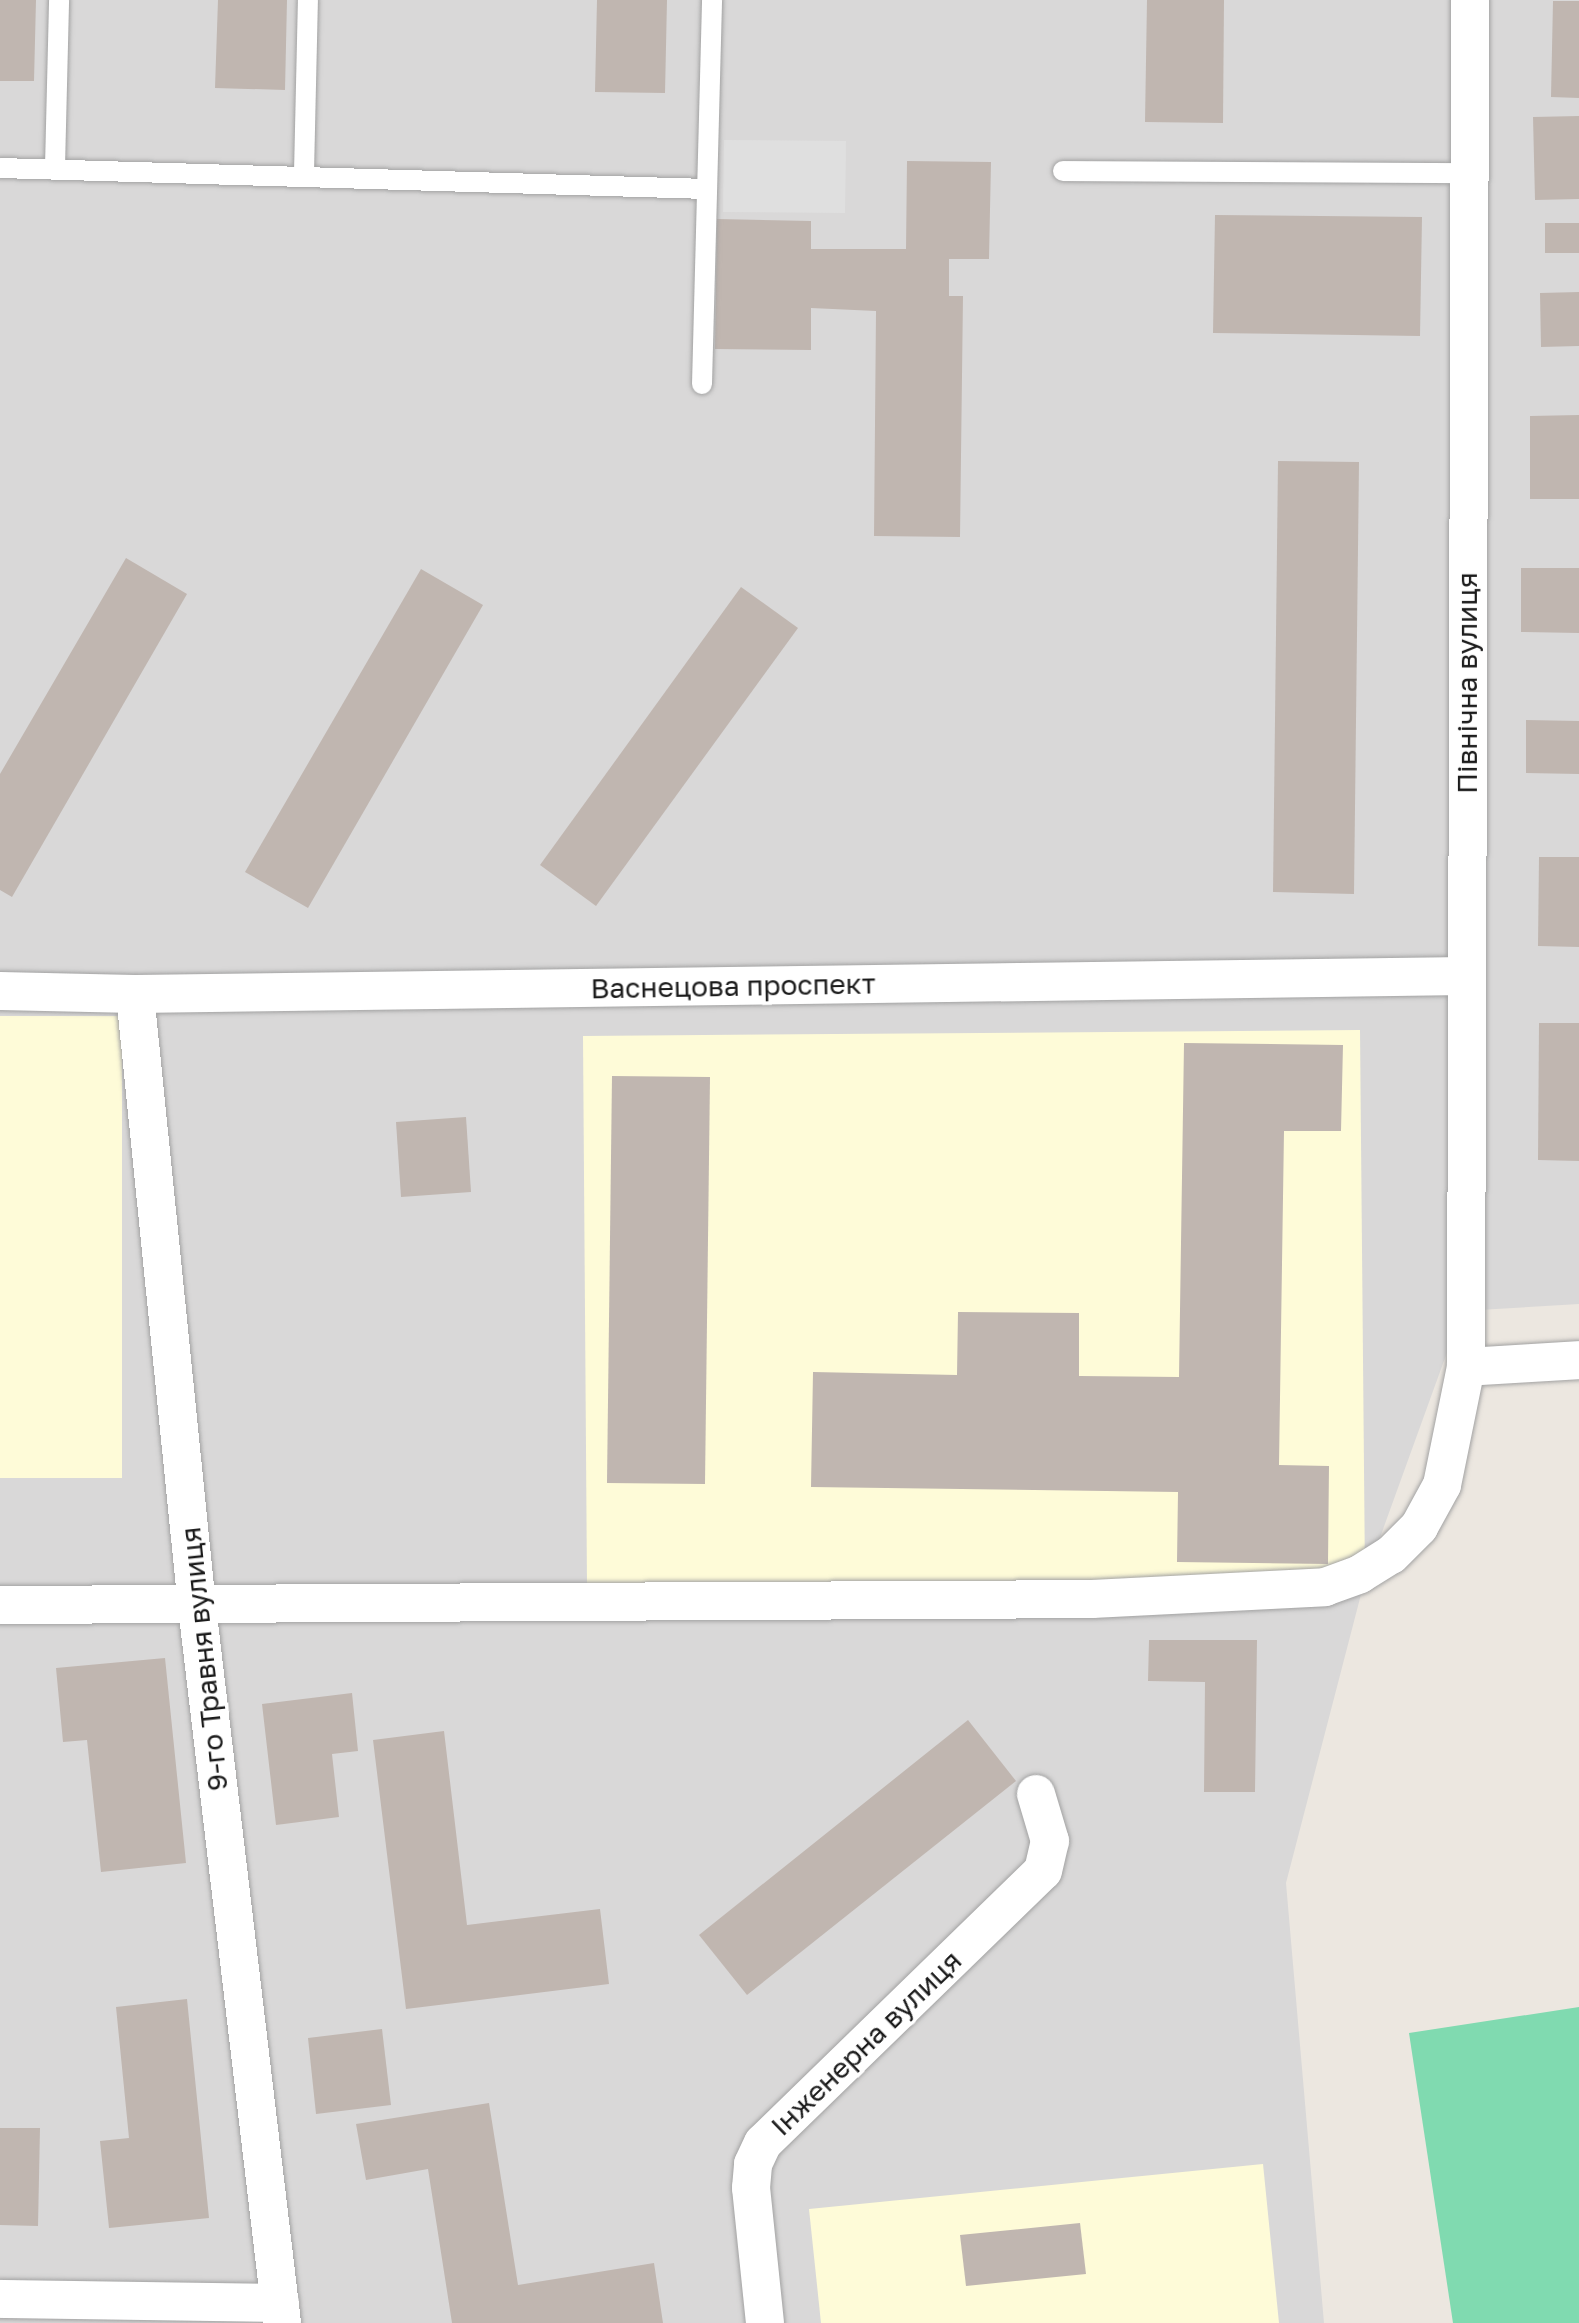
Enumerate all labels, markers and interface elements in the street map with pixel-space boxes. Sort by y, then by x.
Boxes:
street label: Північна вулиця [1450,572,1484,794]
street label: Васнецова проспект [590,967,876,1005]
street label: 9-го Травня вулиця [173,1525,235,1793]
street label: Інженерна вулиця [764,1943,968,2143]

